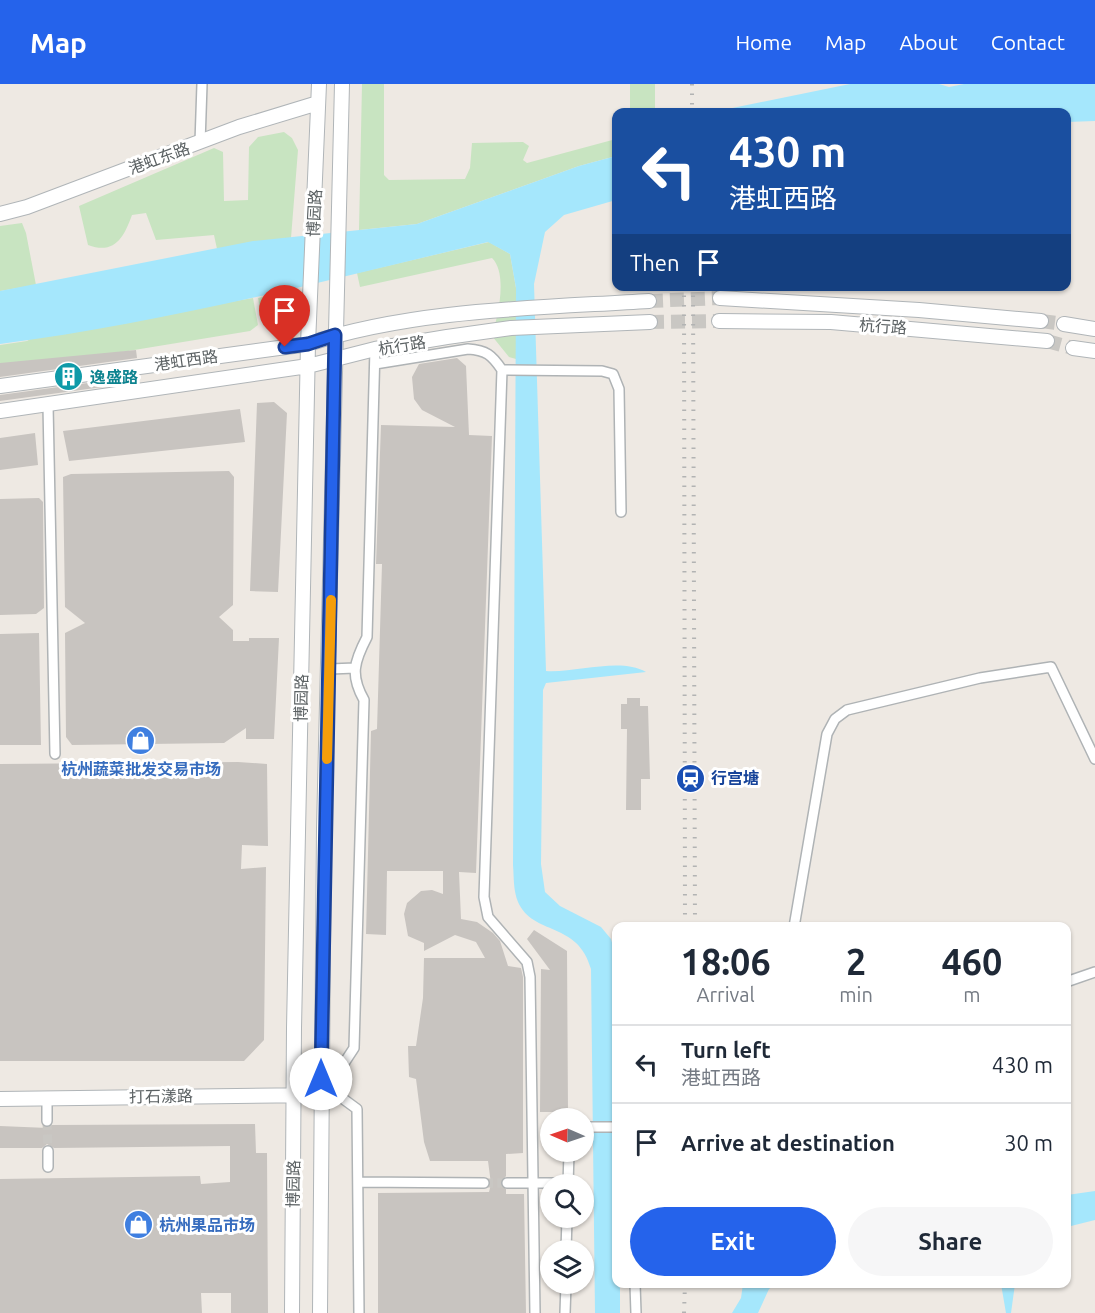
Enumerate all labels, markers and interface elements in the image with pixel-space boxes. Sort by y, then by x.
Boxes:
text: Map [30,27,87,58]
text: Home [735,30,792,54]
text: Map [825,30,866,54]
text: About [899,30,958,54]
text: Contact [991,30,1065,54]
text: 430 m [729,128,846,175]
icon: left [630,132,708,210]
street label: 港虹东路 [126,139,192,177]
text: 港虹西路 [729,183,837,213]
street label: 博园路 [304,189,324,237]
icon: arrive [692,246,725,279]
text: Then [630,250,680,275]
pin [259,285,310,347]
icon: arrive [268,294,301,327]
street label: 杭行路 [858,315,908,337]
street label: 杭行路 [377,332,427,358]
street label: 港虹西路 [153,347,219,373]
building icon: 逸盛路 [53,361,85,393]
place label: 逸盛路 [90,368,138,386]
street label: 博园路 [292,674,310,722]
shop icon: 杭州蔬菜批发交易市场 [125,725,157,757]
place label: 杭州蔬菜批发交易市场 [61,760,221,778]
station icon: 行宫塘 [674,762,706,794]
place label: 行宫塘 [711,769,759,787]
text: 18:06 [681,941,771,982]
text: 2 [846,941,866,982]
text: 460 [941,941,1002,982]
text: Arrival [697,983,755,1006]
text: min [839,983,873,1006]
text: m [963,983,981,1006]
text: Turn left [681,1037,771,1062]
position arrow [289,1047,353,1111]
icon: left [630,1048,663,1081]
text: 430 m [992,1052,1053,1077]
text: 港虹西路 [681,1066,761,1089]
street label: 打石漾路 [129,1086,193,1106]
north arrow [540,1108,594,1162]
map controls [540,1108,594,1294]
icon: arrive [630,1126,663,1159]
text: Arrive at destination [681,1130,895,1155]
text: 30 m [1004,1130,1053,1155]
street label: 博园路 [284,1160,302,1208]
button: search [540,1174,594,1228]
button: Exit [630,1207,836,1276]
button: Share [848,1207,1053,1276]
shop icon: 杭州果品市场 [122,1209,154,1241]
place label: 杭州果品市场 [159,1216,255,1234]
button: layers [540,1240,594,1294]

